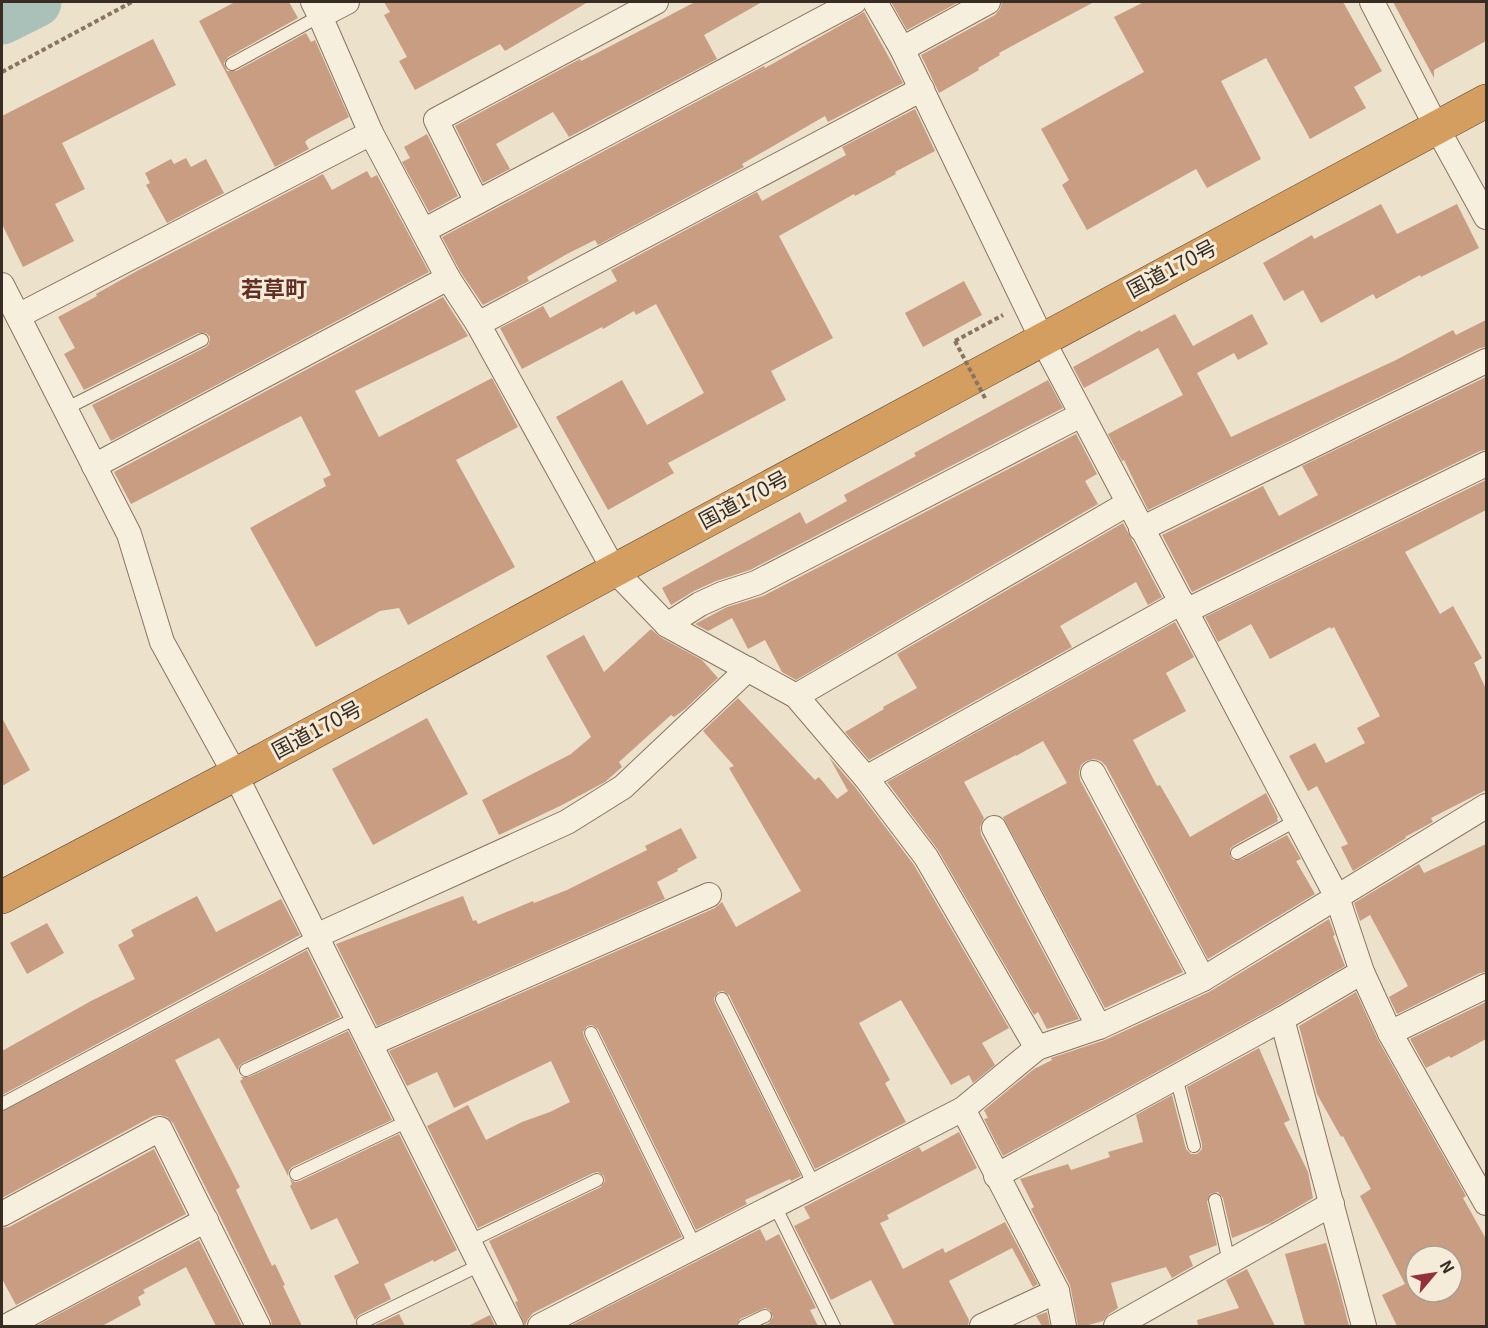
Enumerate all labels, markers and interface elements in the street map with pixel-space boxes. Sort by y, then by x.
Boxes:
street label: 国道170号 [1121,231,1221,303]
district label: 若草町 [241,271,307,303]
street label: 国道170号 [693,462,793,534]
street label: 国道170号 [266,692,366,764]
north arrow [1404,1244,1464,1304]
text: N [1435,1255,1461,1277]

